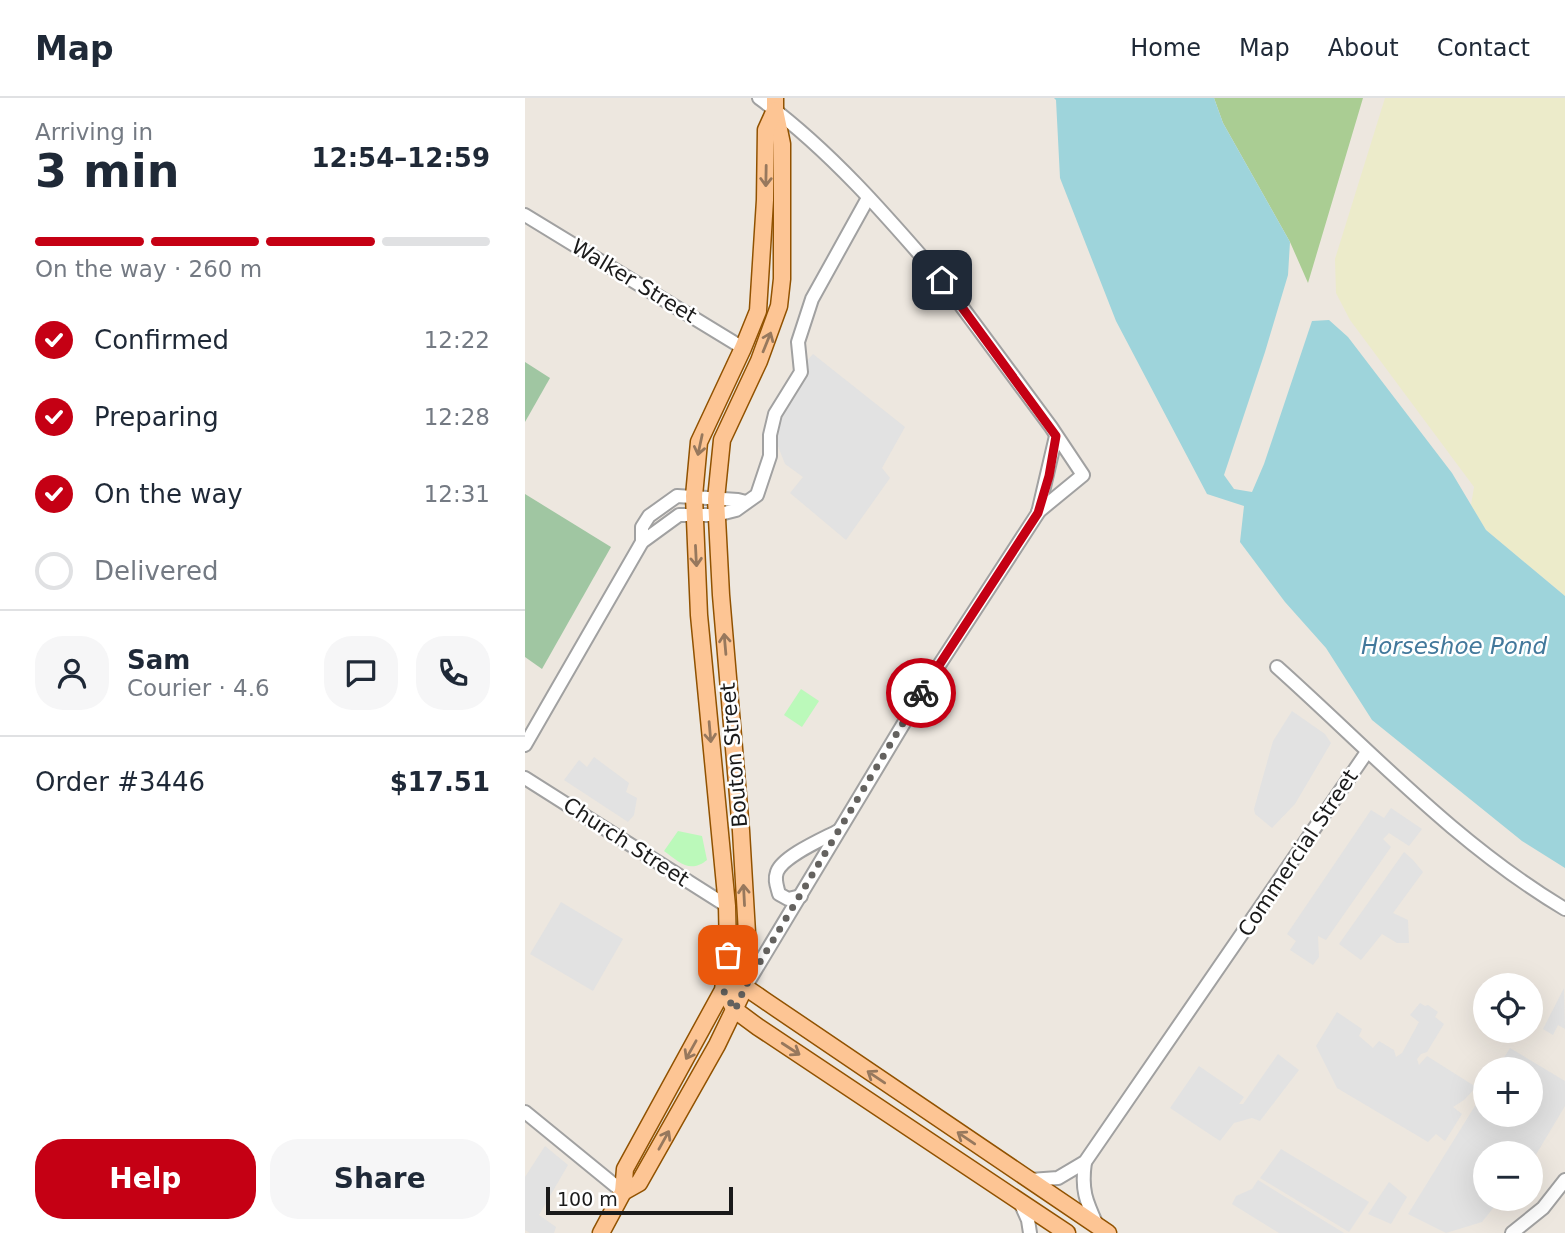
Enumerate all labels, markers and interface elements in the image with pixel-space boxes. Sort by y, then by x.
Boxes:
text: Map [35,29,114,68]
text: Home [1130,34,1201,62]
text: Map [1239,34,1290,62]
text: About [1328,34,1399,62]
text: Contact [1437,34,1530,62]
text: Arriving in [35,119,153,145]
text: 12:54–12:59 [311,143,490,173]
text: 3 min [35,144,179,198]
one-way arrow [759,164,773,187]
street label: Walker Street [567,234,701,328]
pin [912,250,972,310]
text: On the way · 260 m [35,256,262,282]
icon: home [923,261,961,299]
icon: check [35,321,73,359]
text: Confirmed [94,325,229,355]
text: 12:22 [424,327,490,353]
one-way arrow [761,332,774,354]
icon: check [35,398,73,436]
text: Preparing [94,402,219,432]
text: 12:28 [424,404,490,430]
one-way arrow [693,433,707,456]
icon: check [35,475,73,513]
text: On the way [94,479,243,509]
text: 12:31 [424,481,490,507]
one-way arrow [690,544,703,567]
text: Delivered [94,556,218,586]
one-way arrow [718,633,731,655]
water label: Horseshoe Pond [1361,633,1547,659]
button: person [35,636,109,710]
button: chat [324,636,398,710]
button: phone [416,636,490,710]
text: Sam [127,645,190,675]
courier [886,658,956,728]
icon: bike [902,674,940,712]
text: Courier · 4.6 [127,675,270,701]
street label: Bouton Street [716,682,752,828]
one-way arrow [704,720,717,743]
street label: Commercial Street [1233,765,1363,941]
text: Order #3446 [35,767,205,797]
text: $17.51 [390,767,490,797]
street label: Church Street [559,793,693,891]
one-way arrow [738,884,751,907]
pin [698,925,758,985]
icon: bag [709,936,747,974]
map controls [1473,973,1543,1211]
button: locate [1473,973,1543,1043]
one-way arrow [684,1039,697,1060]
one-way arrow [781,1041,800,1056]
button: + [1473,1057,1543,1127]
one-way arrow [866,1070,886,1084]
one-way arrow [658,1130,671,1151]
one-way arrow [956,1131,976,1145]
button: Help [35,1139,256,1219]
button: Share [270,1139,490,1219]
button: − [1473,1141,1543,1211]
scale bar [546,1184,733,1216]
text: 100 m [557,1188,618,1210]

